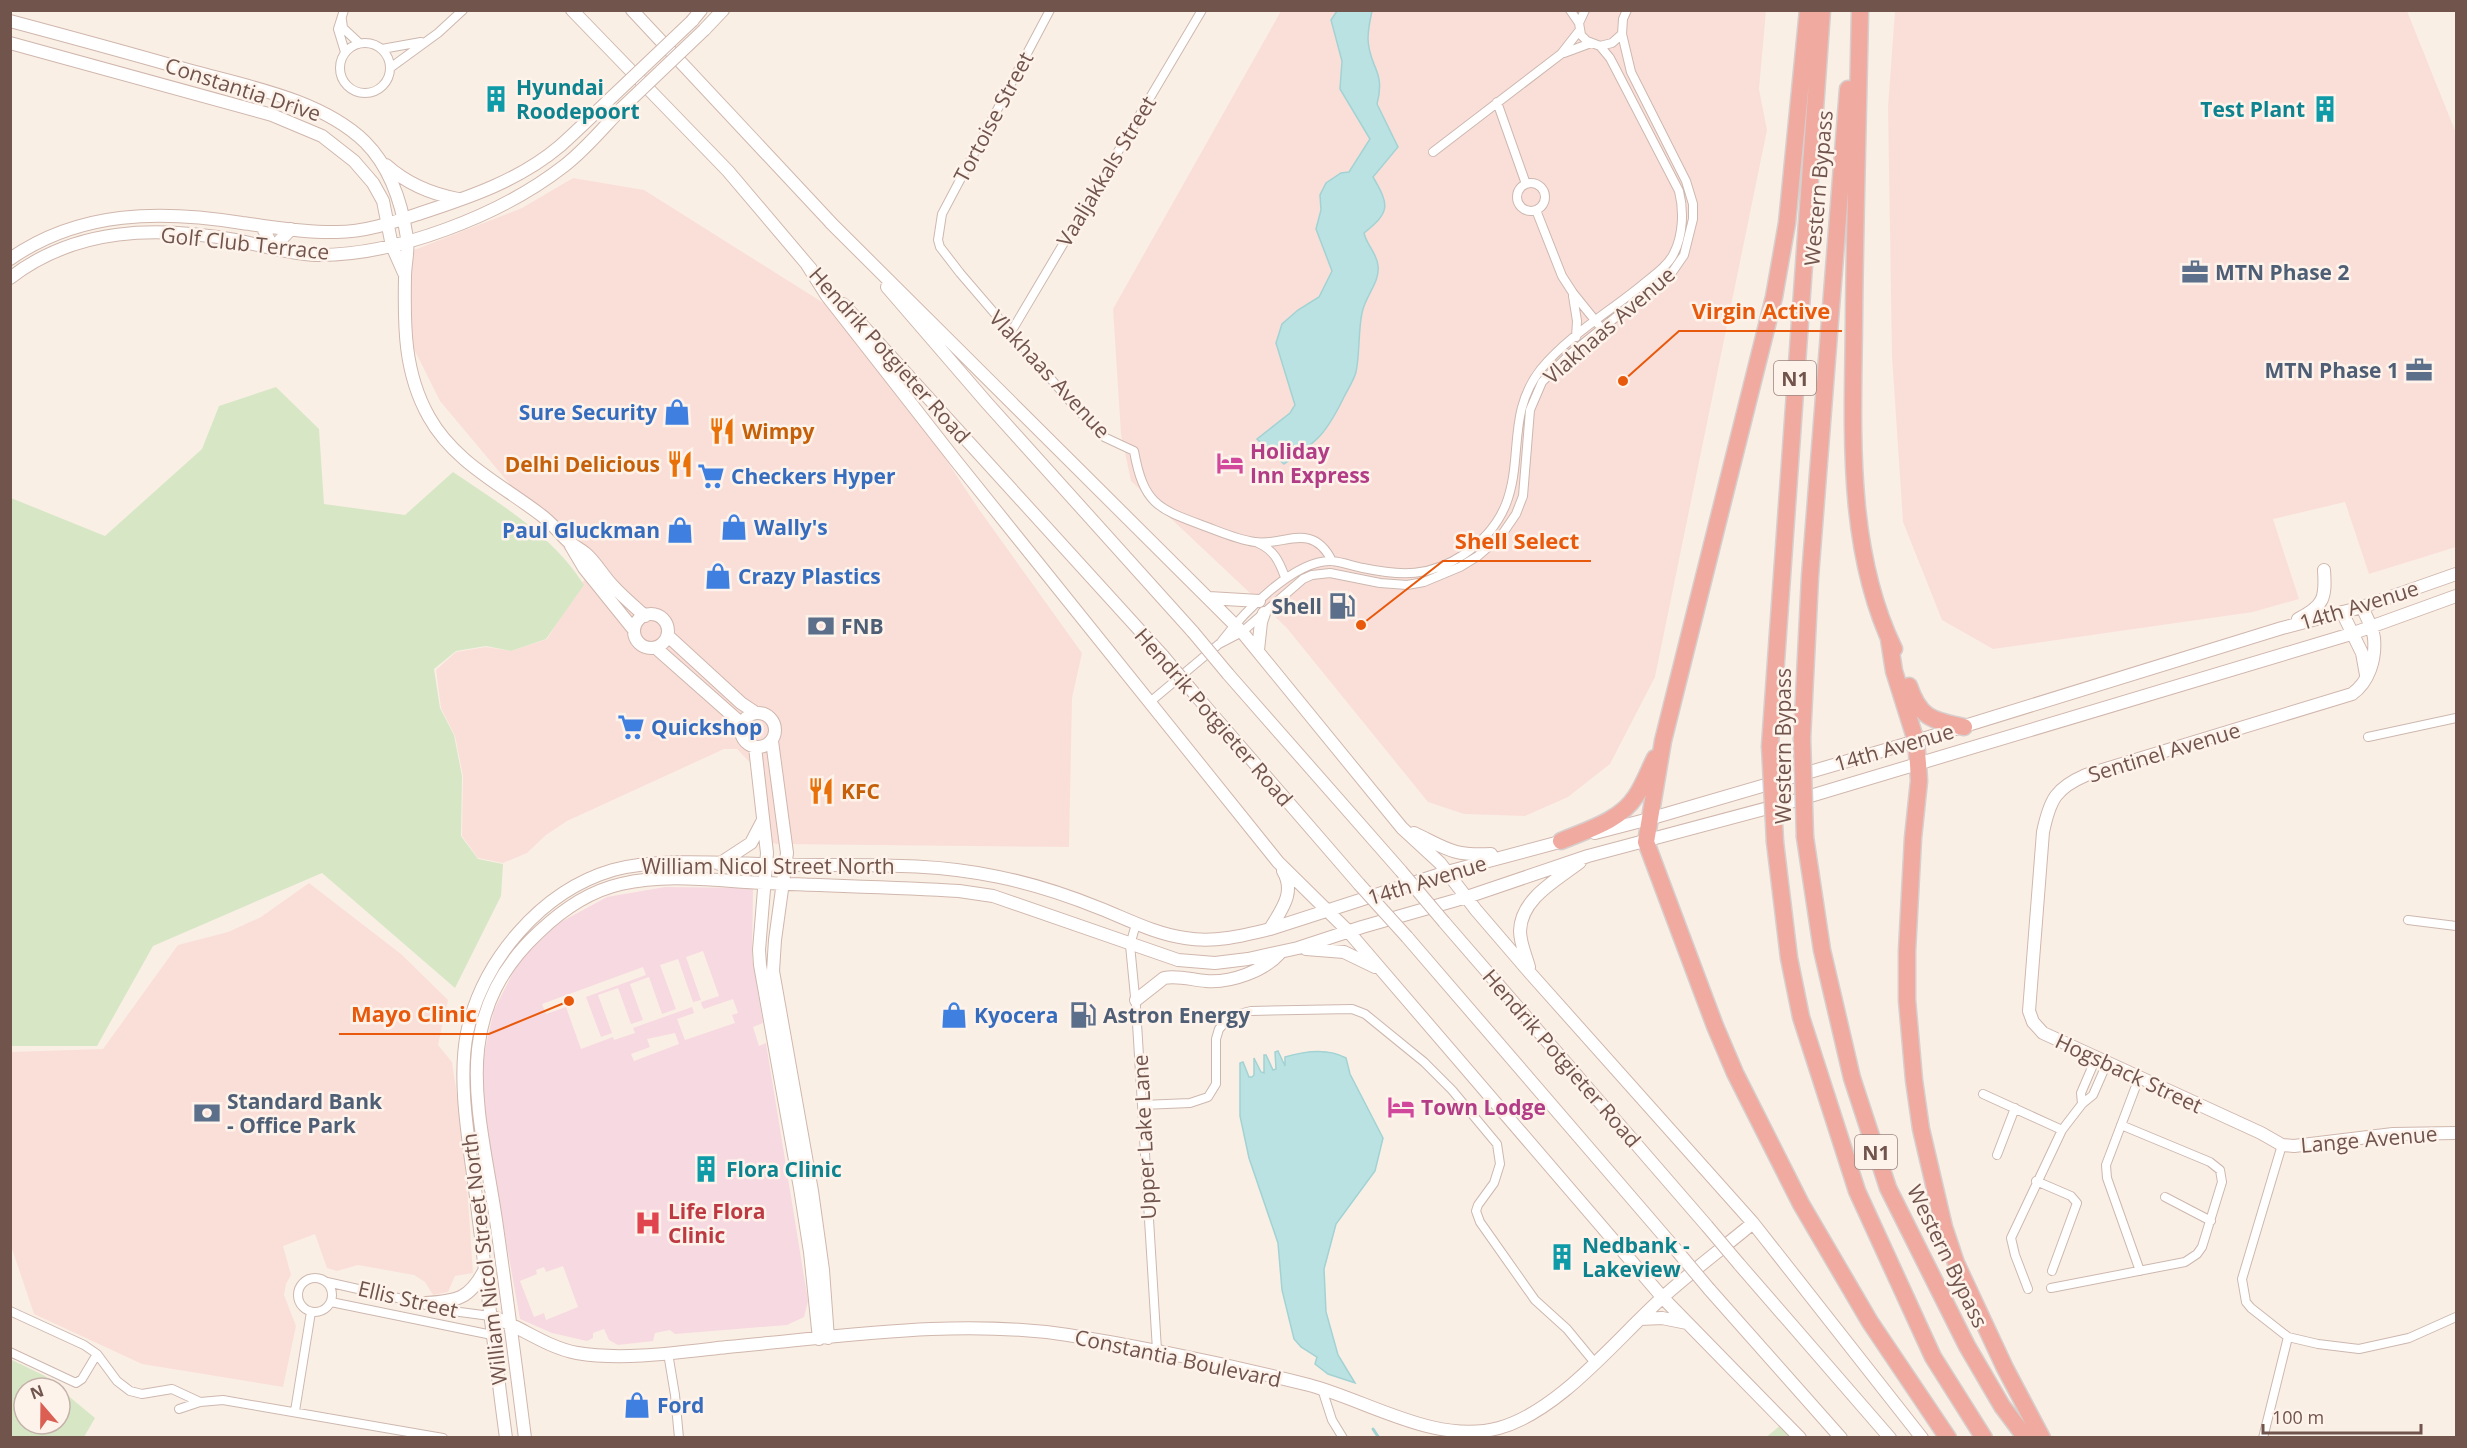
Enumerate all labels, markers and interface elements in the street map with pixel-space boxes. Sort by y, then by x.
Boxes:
street label: Tortoise Street [947,47,1039,187]
street label: Constantia Drive [162,51,324,127]
place label: Hyundai Roodepoort [516,73,640,125]
building icon: Hyundai Roodepoort [481,84,511,114]
street label: Vaaljakkals Street [1050,90,1162,252]
building icon: Test Plant [2310,94,2340,124]
place label: Test Plant [2200,95,2305,123]
street label: Western Bypass [1797,109,1839,267]
street label: Golf Club Terrace [159,220,331,266]
office icon: MTN Phase 2 [2180,257,2210,287]
place label: MTN Phase 2 [2215,258,2349,286]
street label: Vlakhaas Avenue [1537,260,1681,390]
street label: Hendrik Potgieter Road [803,261,977,449]
callout: Virgin Active [1679,291,1842,331]
text: Virgin Active [1692,295,1830,325]
street label: Vlakhaas Avenue [983,304,1117,444]
office icon: MTN Phase 1 [2404,355,2434,385]
place label: MTN Phase 1 [2265,356,2399,384]
road number: N1 [1774,361,1816,395]
shop icon: Sure Security [662,397,692,427]
place label: Sure Security [519,398,657,426]
restaurant icon: Wimpy [707,416,737,446]
place label: Wimpy [742,417,815,445]
place label: Holiday Inn Express [1250,437,1370,489]
hotel icon: Holiday Inn Express [1215,448,1245,478]
restaurant icon: Delhi Delicious [665,449,695,479]
place label: Delhi Delicious [505,450,660,478]
supermarket icon: Checkers Hyper [696,461,726,491]
place label: Checkers Hyper [731,462,896,490]
shop icon: Wally's [719,512,749,542]
place label: Wally's [754,513,828,541]
shop icon: Paul Gluckman [665,515,695,545]
place label: Paul Gluckman [502,516,660,544]
callout: Shell Select [1443,521,1591,561]
text: Shell Select [1455,525,1579,555]
shop icon: Crazy Plastics [703,561,733,591]
place label: Crazy Plastics [738,562,881,590]
street label: 14th Avenue [2296,574,2422,636]
fuel station icon: Shell [1327,591,1357,621]
place label: Shell [1271,592,1322,620]
bank icon: FNB [806,611,836,641]
place label: FNB [841,612,884,640]
street label: Hendrik Potgieter Road [1129,622,1299,812]
street label: Western Bypass [1769,668,1797,824]
supermarket icon: Quickshop [616,712,646,742]
place label: Quickshop [651,713,762,741]
street label: Sentinel Avenue [2085,716,2243,788]
street label: 14th Avenue [1831,717,1957,777]
restaurant icon: KFC [806,776,836,806]
place label: KFC [841,777,880,805]
street label: 14th Avenue [1364,849,1490,911]
street label: William Nicol Street North [641,852,895,880]
street label: Hendrik Potgieter Road [1477,963,1647,1153]
callout: Mayo Clinic [339,994,489,1034]
text: Mayo Clinic [351,998,477,1028]
shop icon: Kyocera [939,1000,969,1030]
fuel station icon: Astron Energy [1068,1000,1098,1030]
place label: Kyocera [974,1001,1058,1029]
place label: Astron Energy [1103,1001,1250,1029]
street label: Hogsback Street [2051,1027,2207,1119]
street label: Upper Lake Lane [1126,1054,1162,1220]
place label: Standard Bank - Office Park [227,1087,383,1139]
hotel icon: Town Lodge [1386,1092,1416,1122]
place label: Town Lodge [1421,1093,1546,1121]
bank icon: Standard Bank - Office Park [192,1098,222,1128]
street label: Lange Avenue [2299,1119,2439,1159]
street label: William Nicol Street North [455,1132,513,1386]
road number: N1 [1855,1135,1897,1169]
building icon: Flora Clinic [691,1154,721,1184]
place label: Flora Clinic [726,1155,842,1183]
street label: Western Bypass [1901,1180,1995,1332]
place label: Life Flora Clinic [668,1197,765,1249]
hospital icon: Life Flora Clinic [633,1208,663,1238]
place label: Nedbank - Lakeview [1582,1231,1690,1283]
building icon: Nedbank - Lakeview [1547,1242,1577,1272]
street label: Ellis Street [355,1274,461,1324]
street label: Constantia Boulevard [1072,1322,1284,1394]
north arrow [12,1376,72,1436]
text: N [27,1379,47,1404]
shop icon: Ford [622,1390,652,1420]
place label: Ford [657,1391,704,1419]
scale bar [2263,1397,2420,1435]
text: 100 m [2272,1405,2324,1429]

